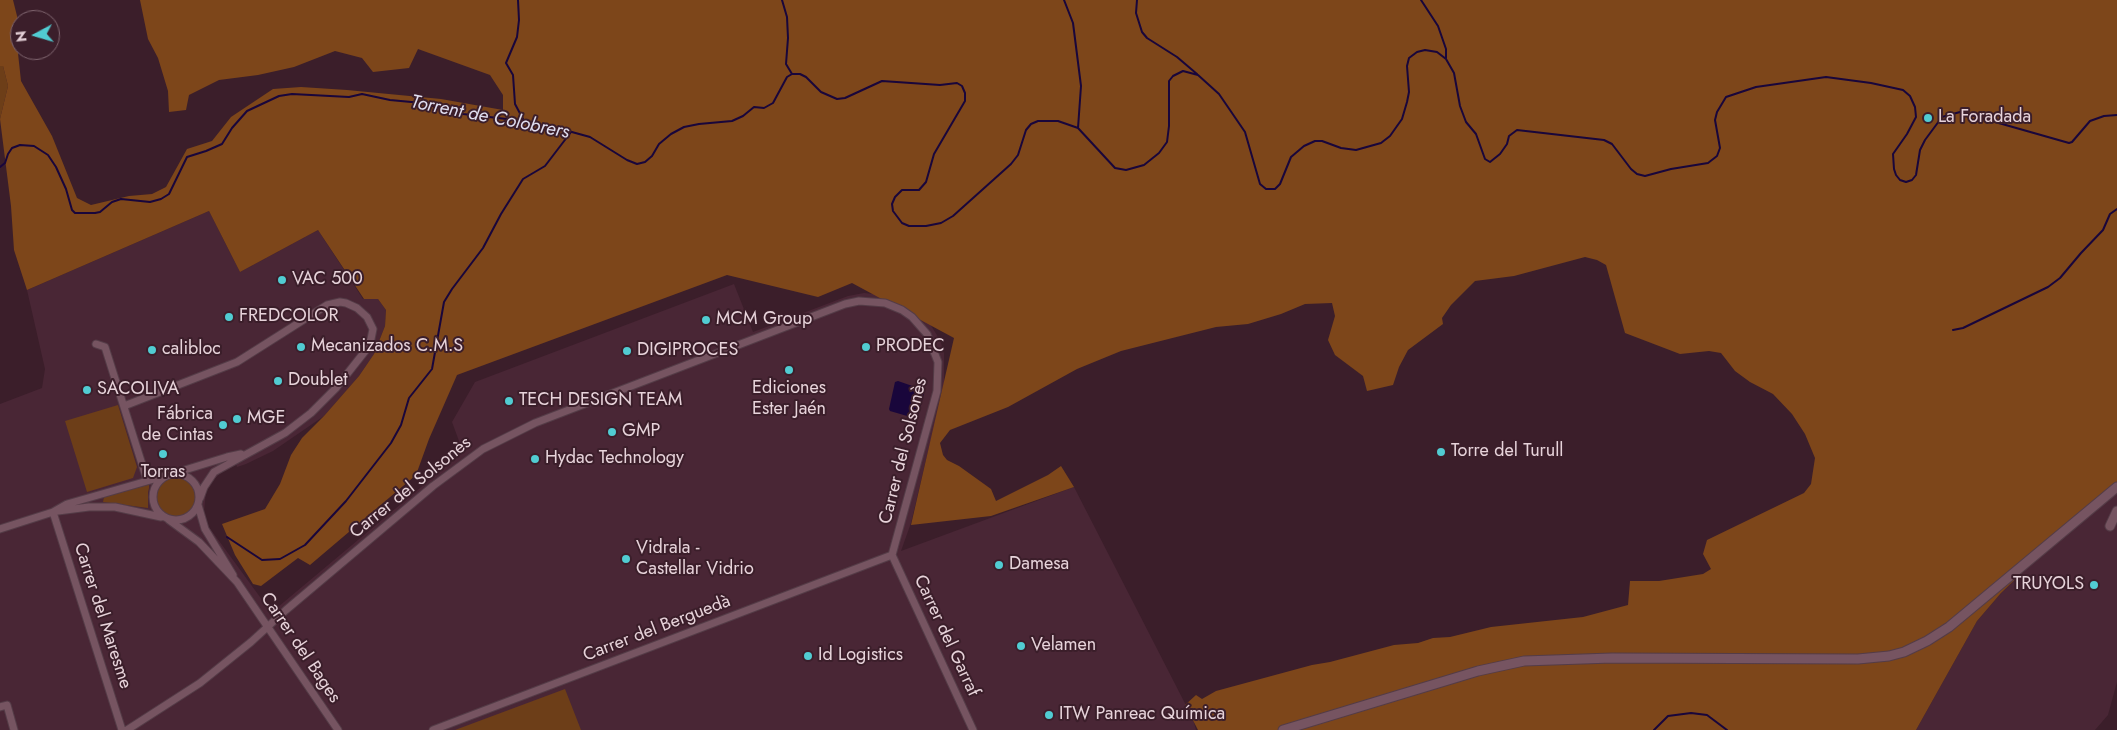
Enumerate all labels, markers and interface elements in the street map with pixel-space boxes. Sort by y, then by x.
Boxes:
north arrow [10,10,60,60]
text: N [11,30,32,43]
water label: Torrent de Colobrers [409,91,571,145]
place label: La Foradada [1938,107,2031,129]
marker: La Foradada [1922,112,1934,124]
place label: VAC 500 [292,269,363,291]
marker: VAC 500 [276,274,288,286]
place label: FREDCOLOR [239,306,339,328]
place label: MCM Group [716,309,812,331]
marker: FREDCOLOR [223,311,235,323]
marker: MCM Group [700,314,712,326]
place label: Mecanizados C.M.S [311,336,463,358]
place label: PRODEC [876,336,945,358]
place label: calibloc [162,339,221,361]
place label: DIGIPROCES [637,340,738,362]
marker: Mecanizados C.M.S [295,341,307,353]
marker: PRODEC [860,341,872,353]
marker: calibloc [146,344,158,356]
marker: DIGIPROCES [621,345,633,357]
marker: Ediciones Ester Jaén [783,364,795,376]
place label: Doublet [288,370,348,392]
marker: Doublet [272,375,284,387]
street label: Carrer del Solsonès [875,376,933,526]
place label: Ediciones Ester Jaén [752,378,826,420]
place label: SACOLIVA [97,379,179,401]
marker: SACOLIVA [81,384,93,396]
place label: TECH DESIGN TEAM [519,390,682,412]
marker: TECH DESIGN TEAM [503,395,515,407]
place label: Fábrica de Cintas [141,404,213,446]
place label: MGE [247,408,285,430]
marker: MGE [231,413,243,425]
marker: Fábrica de Cintas [217,419,229,431]
place label: GMP [622,421,660,443]
marker: GMP [606,426,618,438]
street label: Carrer del Solsonès [346,432,476,544]
place label: Torre del Turull [1451,441,1563,463]
marker: Torre del Turull [1435,446,1447,458]
marker: Torras [157,448,169,460]
place label: Hydac Technology [545,448,684,470]
marker: Hydac Technology [529,453,541,465]
place label: Torras [141,462,185,484]
place label: Vidrala - Castellar Vidrio [636,538,754,580]
street label: Carrer del Maresme [68,540,136,692]
marker: Vidrala - Castellar Vidrio [620,553,632,565]
place label: Damesa [1009,554,1069,576]
marker: Damesa [993,559,1005,571]
street label: Carrer del Garraf [908,572,984,700]
place label: TRUYOLS [2013,574,2084,596]
marker: TRUYOLS [2088,579,2100,591]
street label: Carrer del Bages [255,589,345,707]
street label: Carrer del Berguedà [580,591,734,667]
place label: Velamen [1031,635,1096,657]
marker: Velamen [1015,640,1027,652]
place label: Id Logistics [818,645,903,667]
marker: Id Logistics [802,650,814,662]
place label: ITW Panreac Química [1059,704,1225,726]
marker: ITW Panreac Química [1043,709,1055,721]

